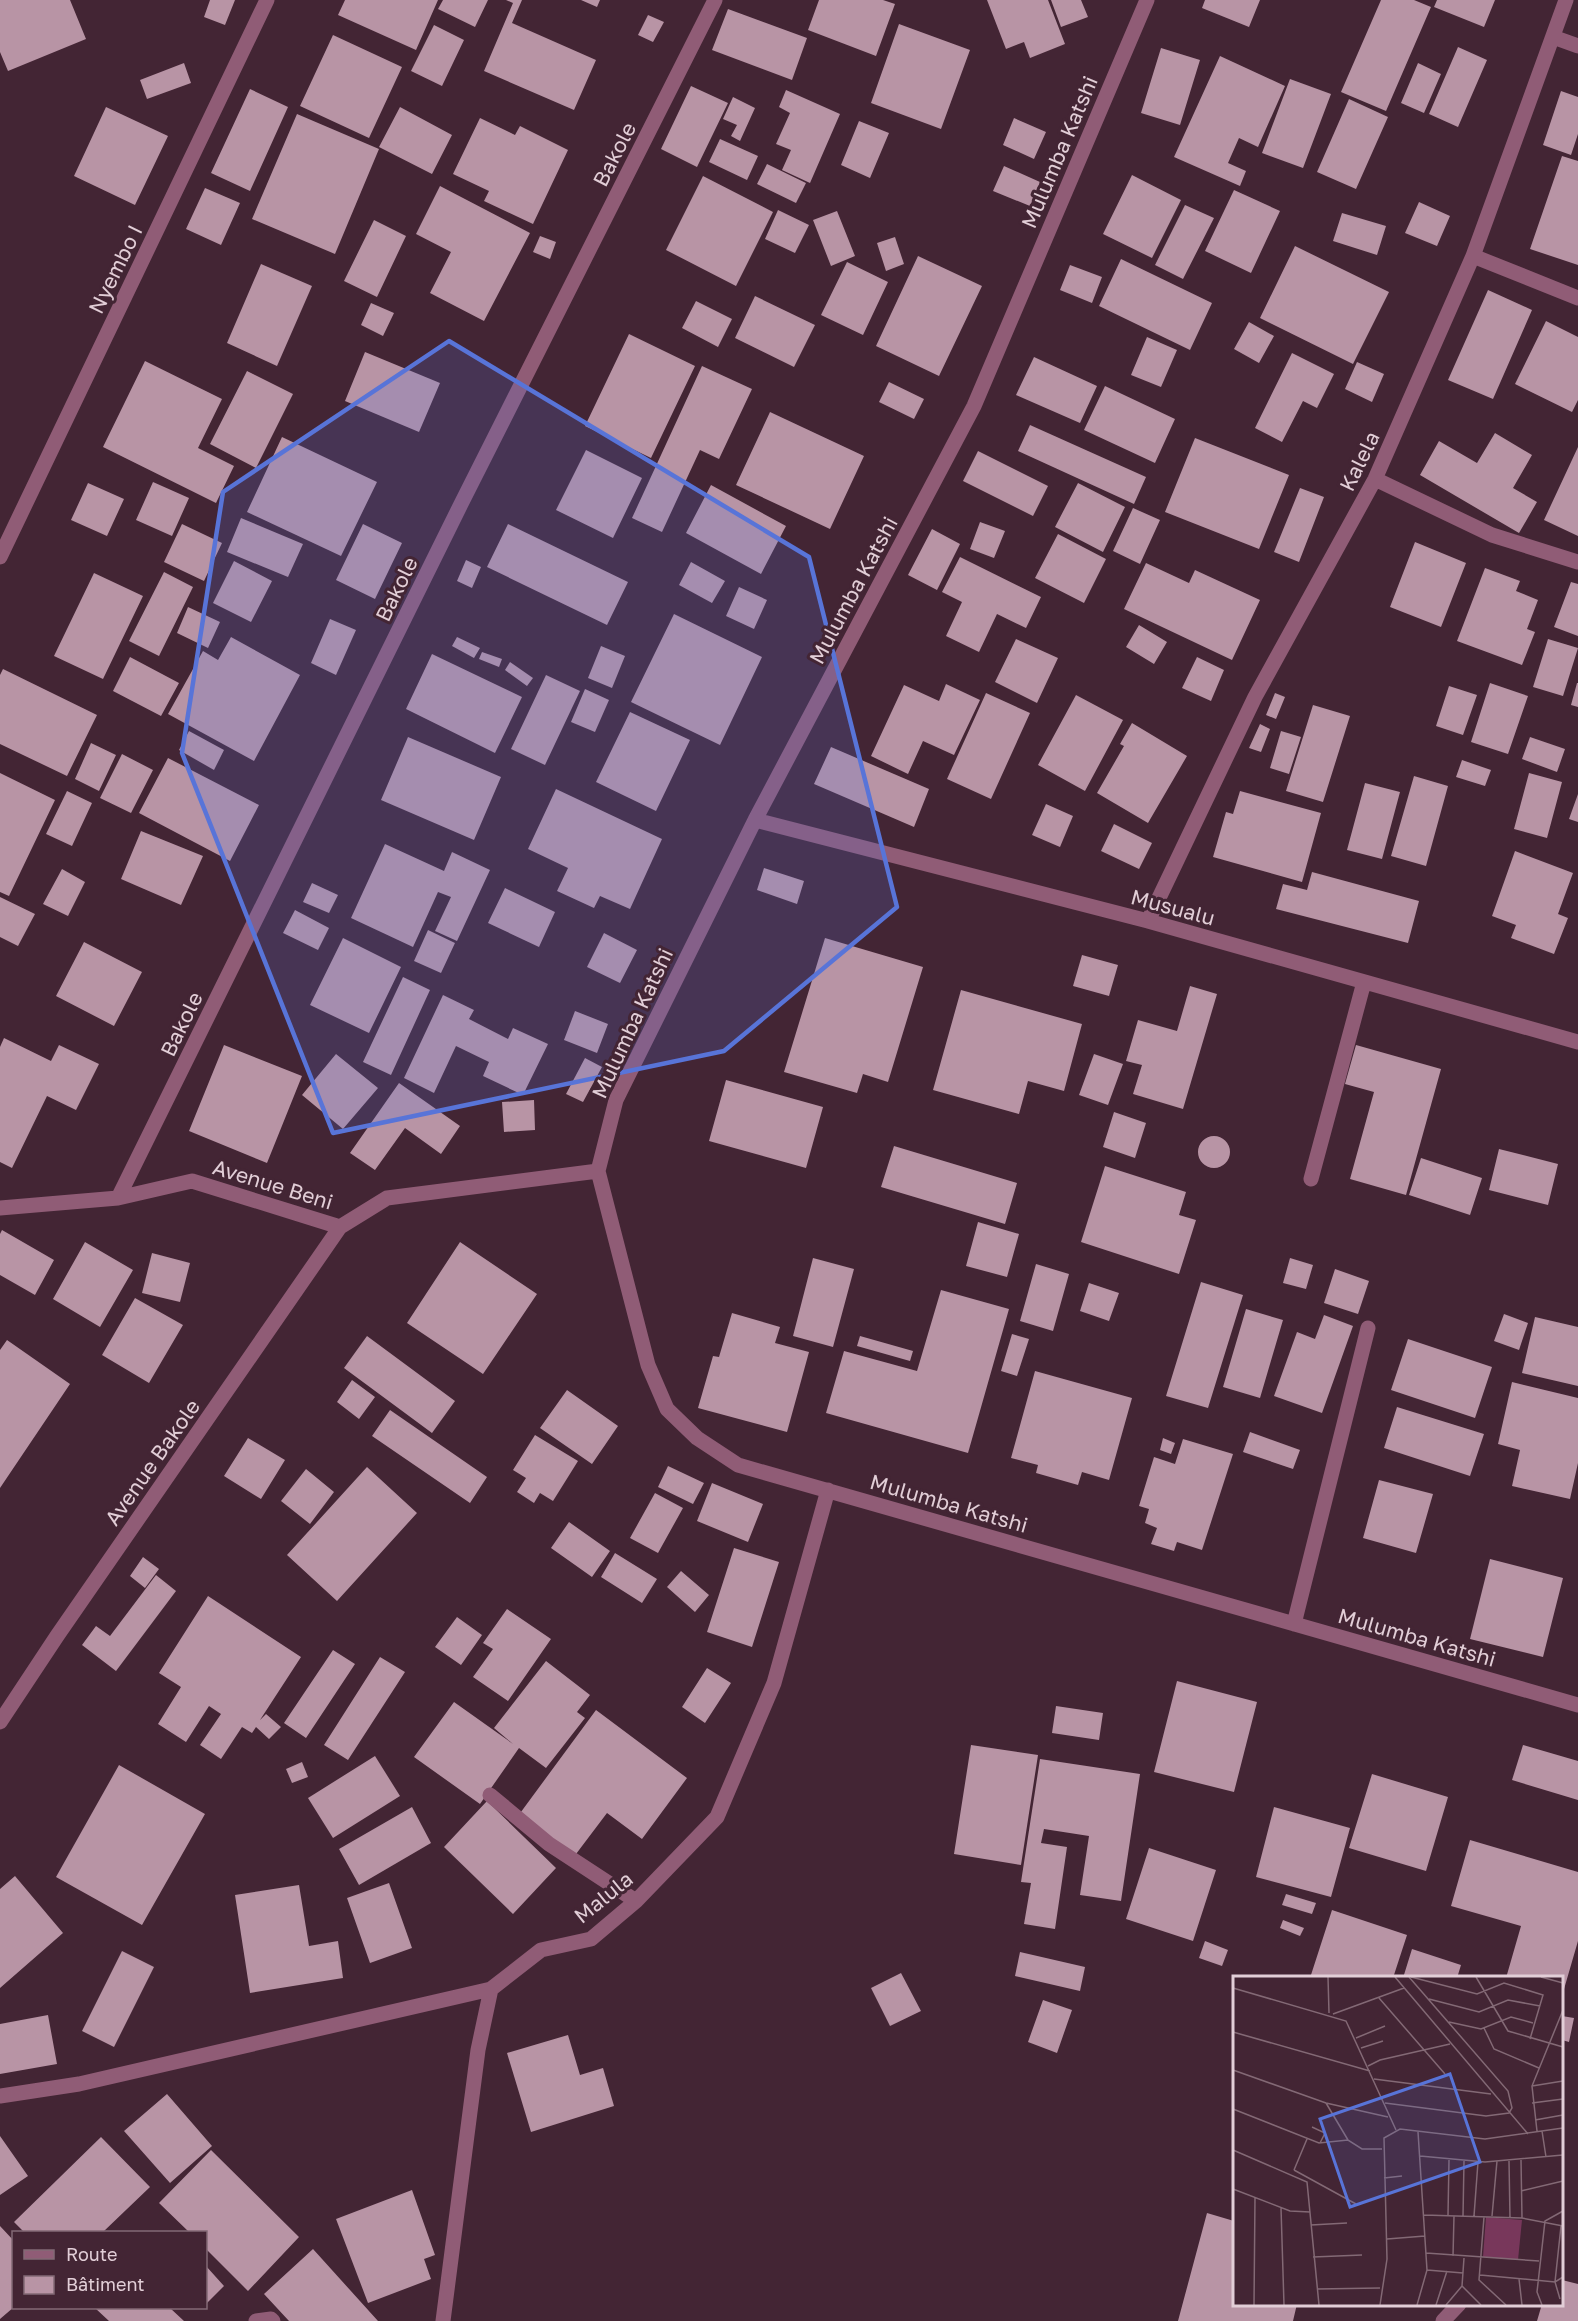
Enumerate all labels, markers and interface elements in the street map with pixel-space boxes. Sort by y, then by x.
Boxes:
street label: Mulumba Katshi [1015,72,1103,232]
street label: Bakole [587,118,641,190]
street label: Nyembo I [82,220,148,318]
street label: Kalela [1333,427,1385,495]
street label: Mulumba Katshi [803,512,903,668]
street label: Bakole [369,552,423,626]
street label: Musualu [1128,883,1218,931]
street label: Mulumba Katshi [586,944,678,1102]
street label: Bakole [154,987,208,1061]
street label: Avenue Beni [210,1153,336,1215]
street label: Avenue Bakole [99,1394,205,1530]
street label: Mulumba Katshi [867,1468,1031,1538]
street label: Mulumba Katshi [1335,1602,1499,1672]
street label: Malula [568,1866,638,1928]
inset map [1233,1976,1563,2306]
legend [12,2231,207,2309]
text: Route [66,2243,117,2265]
text: Bâtiment [66,2273,145,2295]

